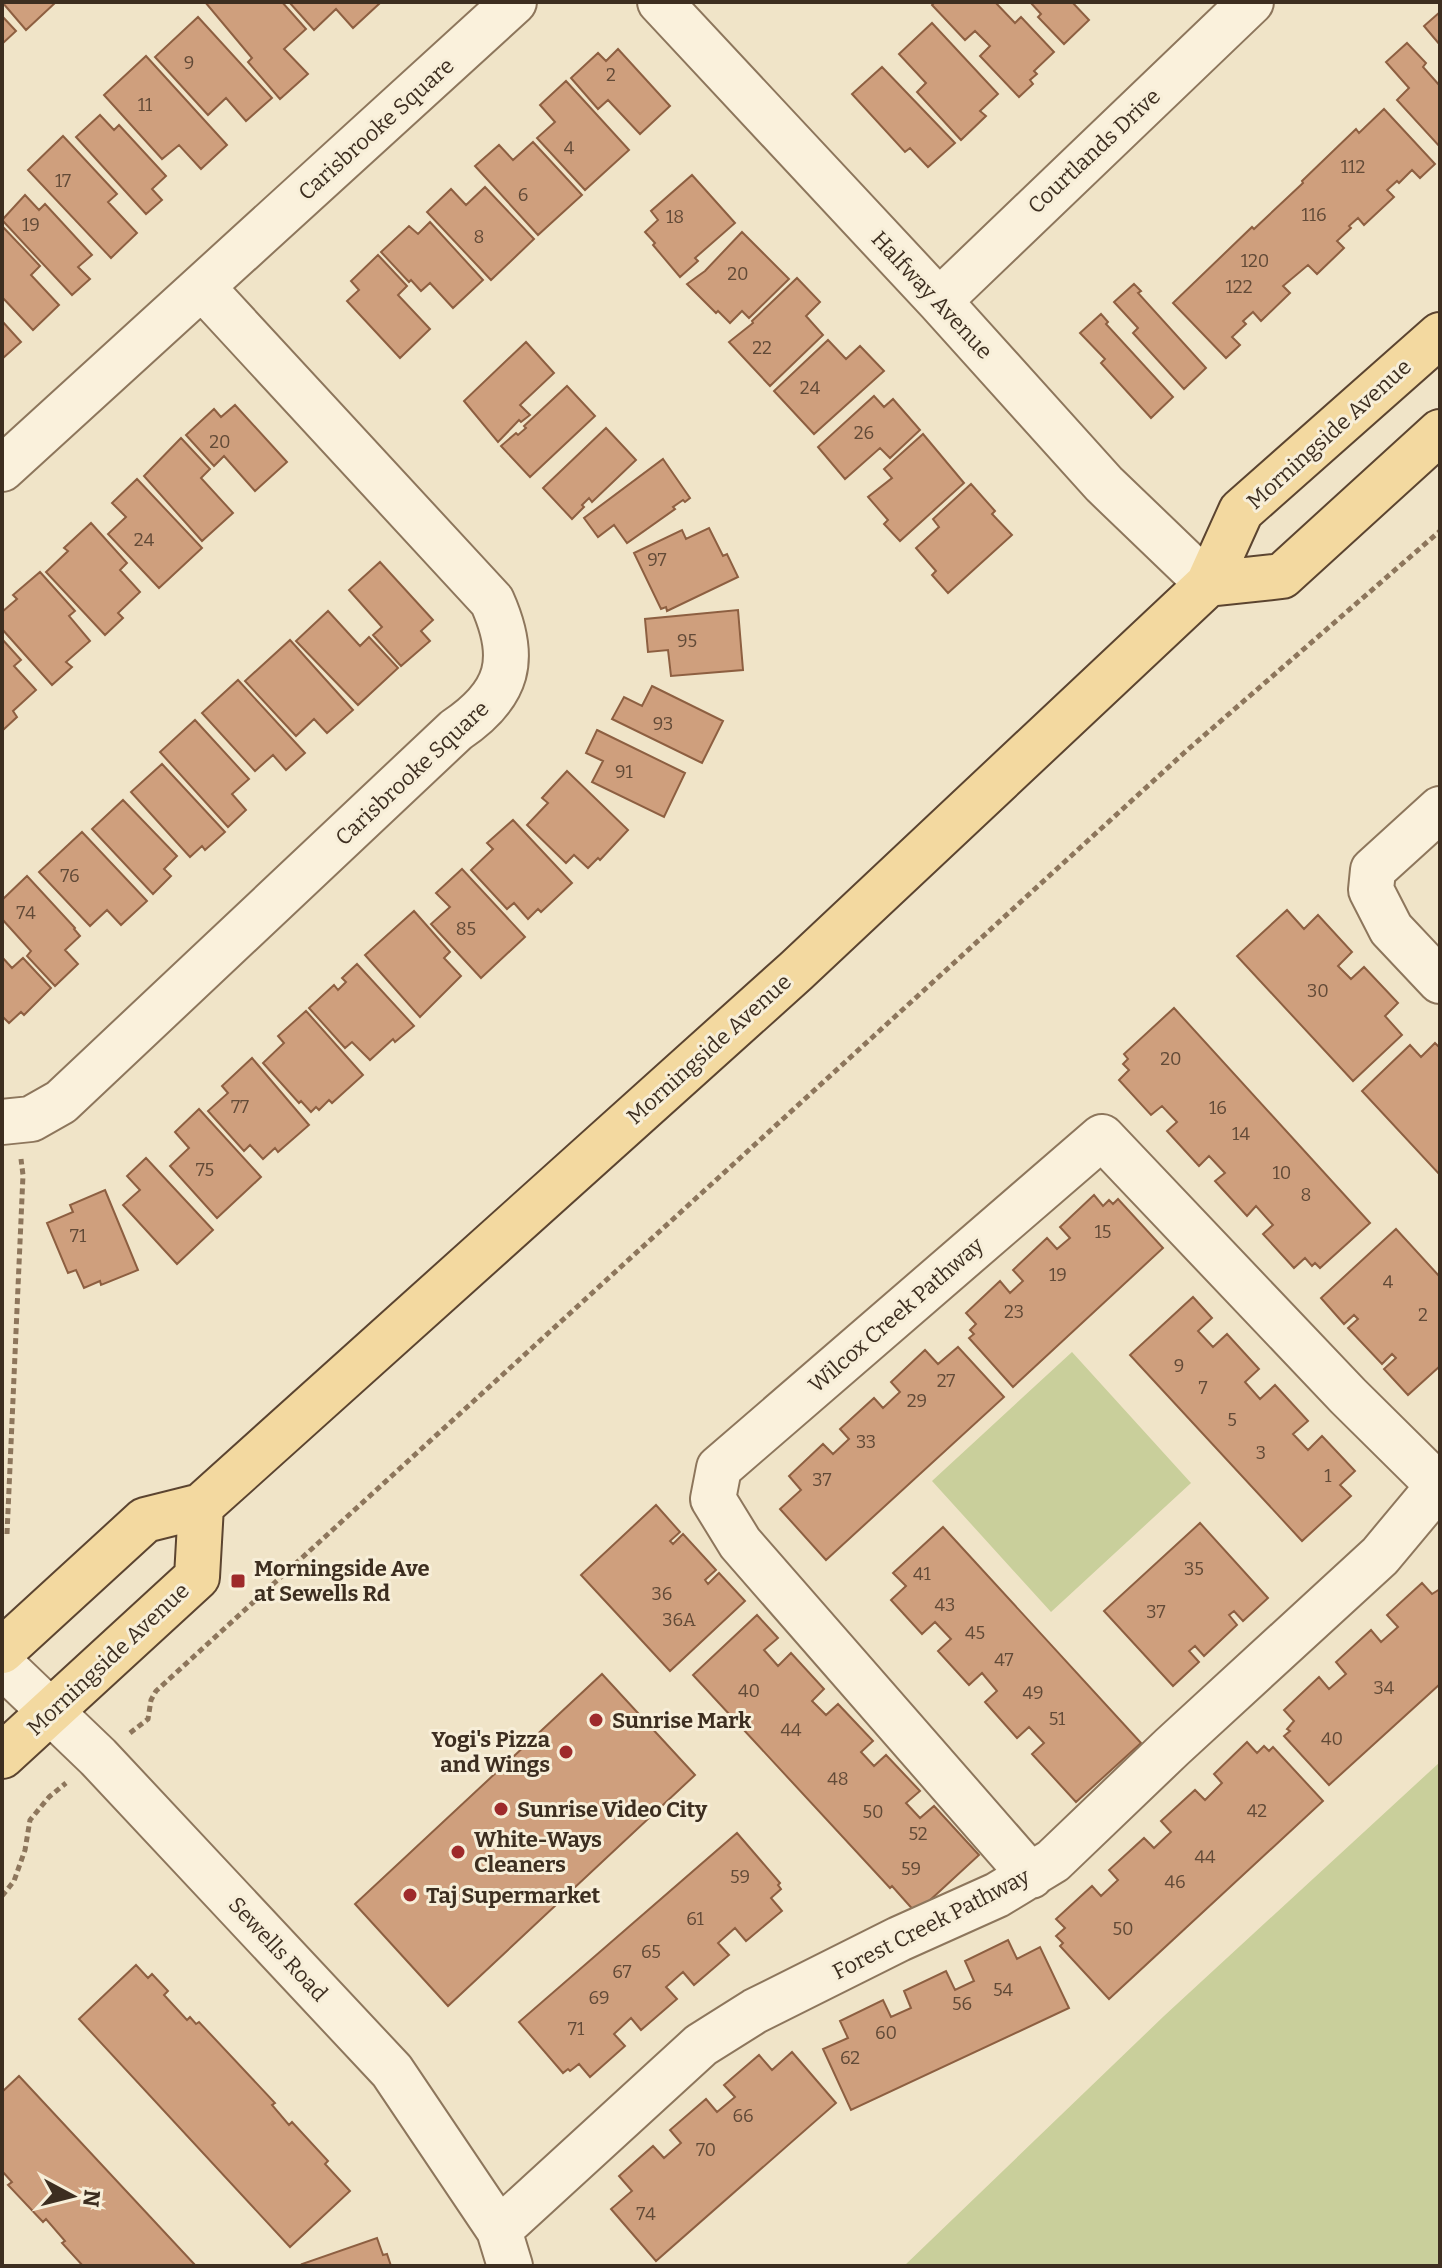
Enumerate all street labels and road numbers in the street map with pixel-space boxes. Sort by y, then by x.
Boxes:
street label: Carisbrooke Square [293,52,459,206]
street label: Courtlands Drive [1022,83,1166,219]
street label: Halfway Avenue [866,225,998,365]
street label: Morningside Avenue [1241,353,1417,515]
street label: Carisbrooke Square [330,695,494,851]
street label: Morningside Avenue [621,968,797,1130]
street label: Wilcox Creek Pathway [803,1231,989,1398]
street label: Morningside Avenue [21,1577,195,1741]
street label: Forest Creek Pathway [828,1862,1034,1985]
street label: Sewells Road [223,1891,333,2007]

